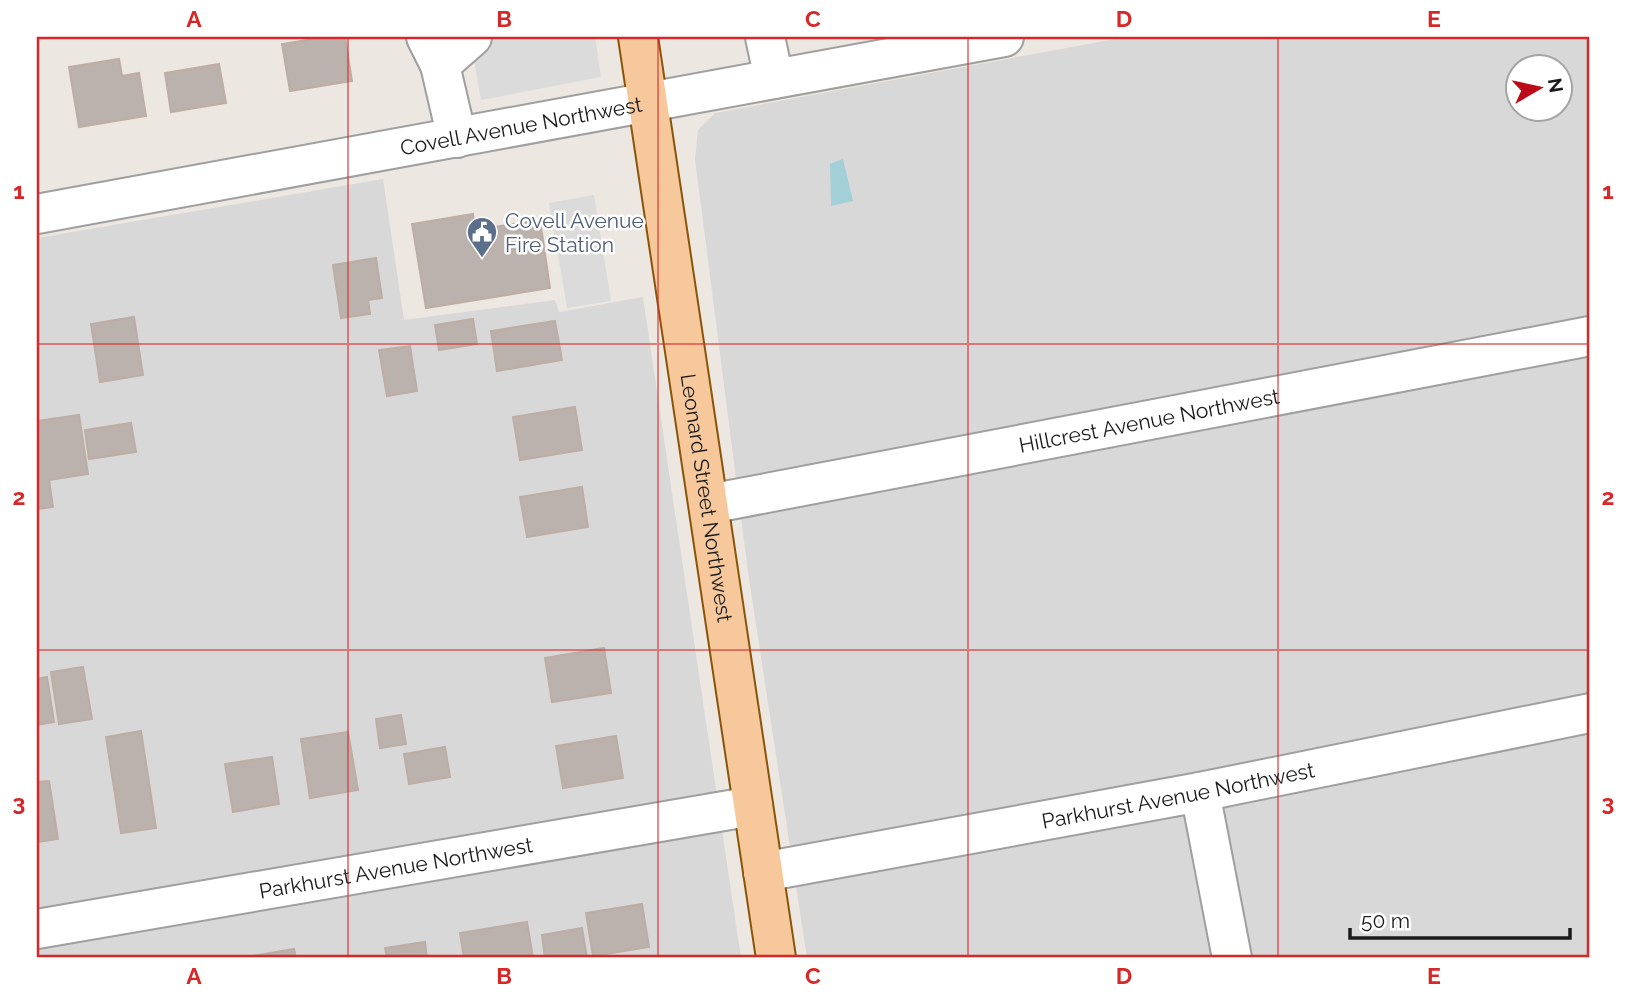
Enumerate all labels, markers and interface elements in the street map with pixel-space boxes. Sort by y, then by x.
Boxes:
text: A [186,5,202,32]
text: B [496,5,512,32]
text: C [805,5,821,32]
text: D [1116,5,1132,32]
text: E [1427,5,1441,32]
north arrow [1504,52,1574,122]
text: N [1544,76,1568,94]
street label: Covell Avenue Northwest [398,91,644,160]
text: 1 [13,177,25,204]
text: 1 [1602,177,1614,204]
place label: Covell Avenue Fire Station [505,208,644,257]
public building icon: Covell Avenue Fire Station [465,215,499,259]
street label: Leonard Street Northwest [676,372,738,624]
street label: Hillcrest Avenue Northwest [1017,383,1281,457]
text: 2 [13,483,25,510]
text: 2 [1602,483,1614,510]
street label: Parkhurst Avenue Northwest [1039,757,1317,833]
text: 3 [13,789,25,816]
text: 3 [1602,789,1614,816]
street label: Parkhurst Avenue Northwest [257,832,534,903]
scale bar [1350,897,1571,941]
text: 50 m [1361,908,1410,933]
text: A [186,962,202,989]
text: B [496,962,512,989]
text: C [805,962,821,989]
text: D [1116,962,1132,989]
text: E [1427,962,1441,989]

